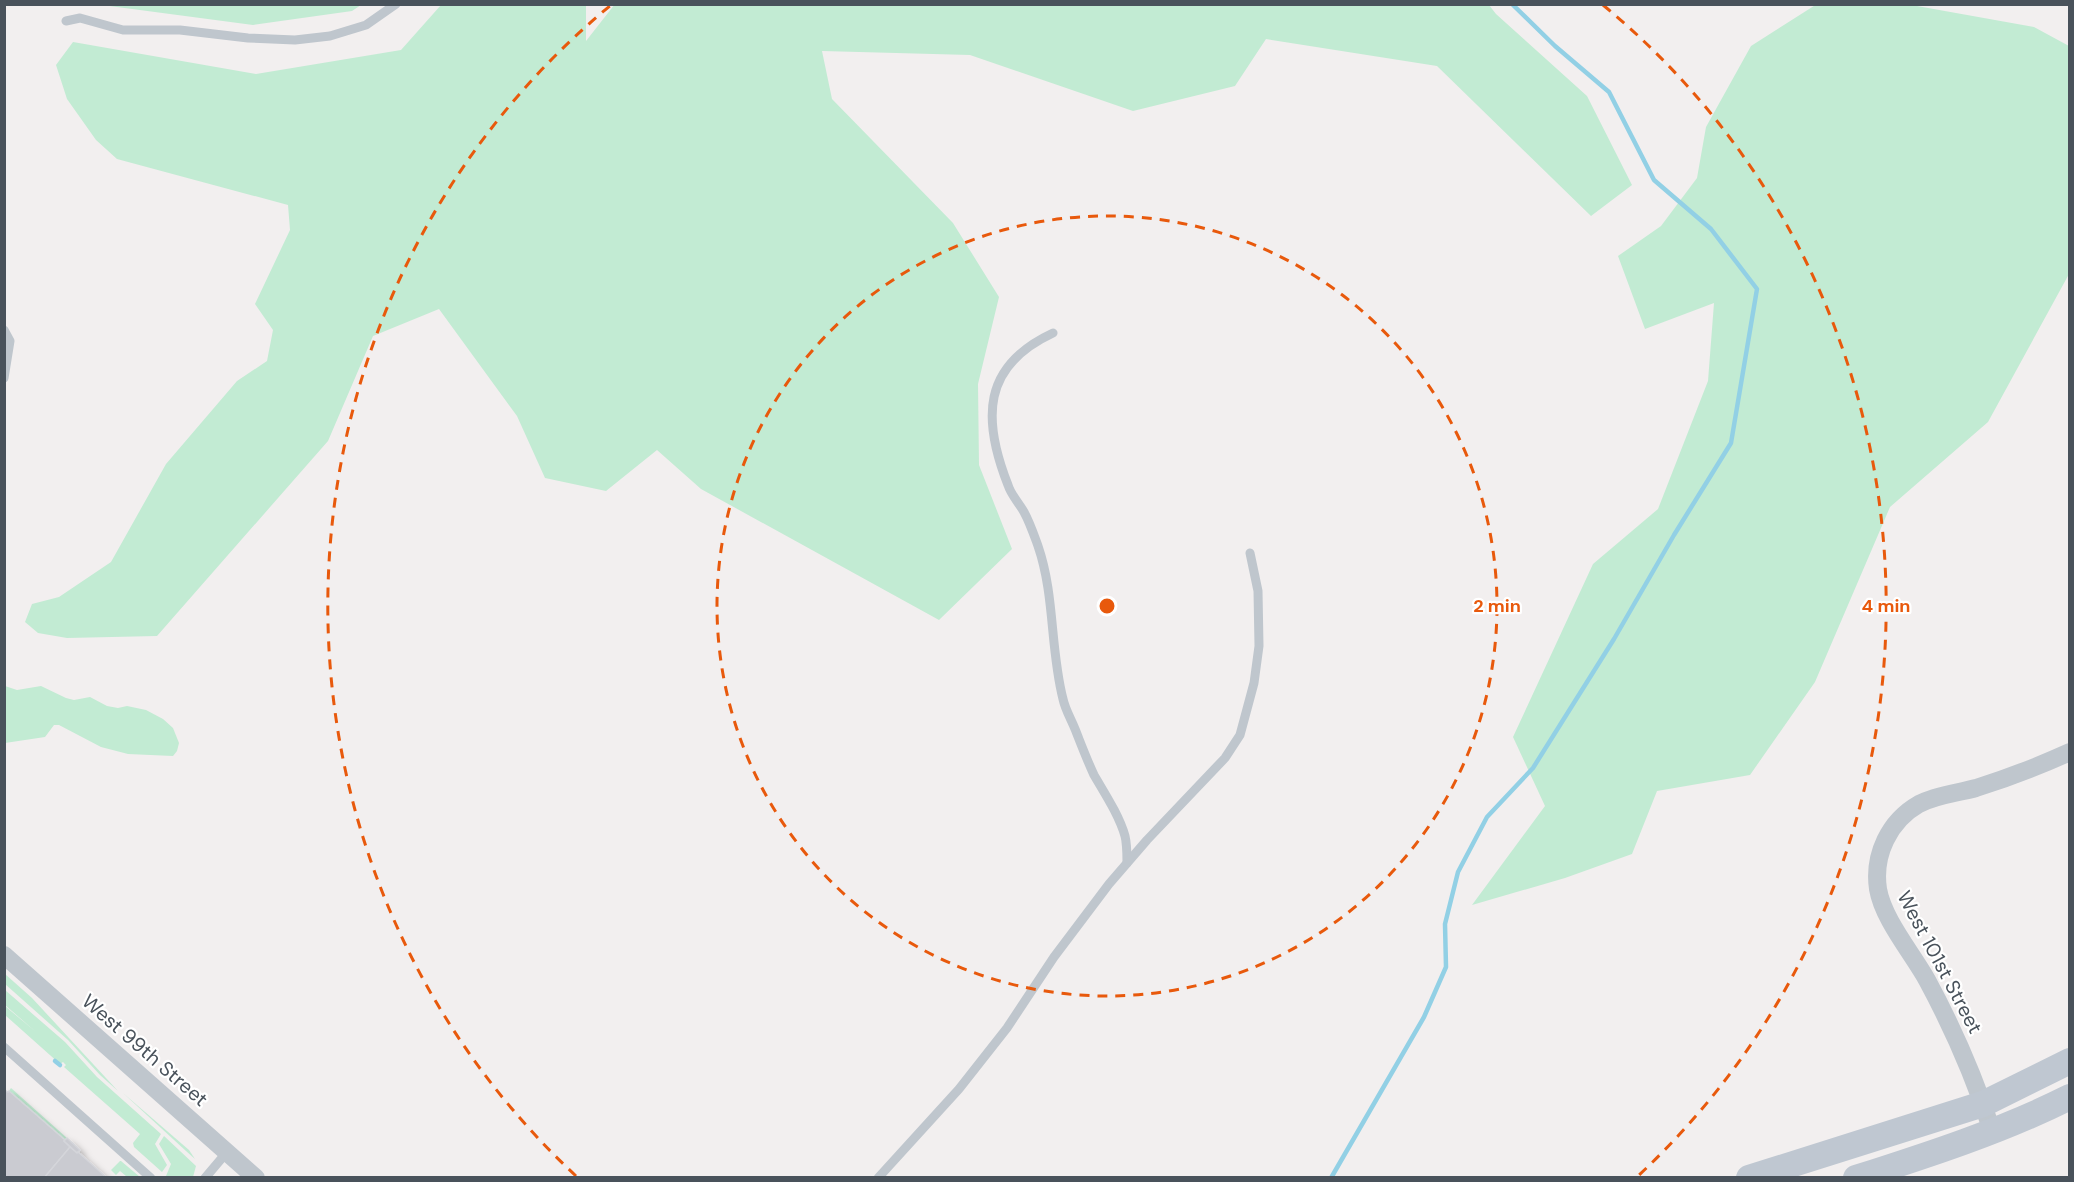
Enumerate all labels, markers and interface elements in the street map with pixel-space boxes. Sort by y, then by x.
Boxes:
text: 2 min [1473,594,1521,618]
text: 4 min [1862,594,1910,618]
centre of rings [1097,596,1117,616]
street label: West 101st Street [1891,886,1989,1038]
street label: West 99th Street [77,988,214,1112]

